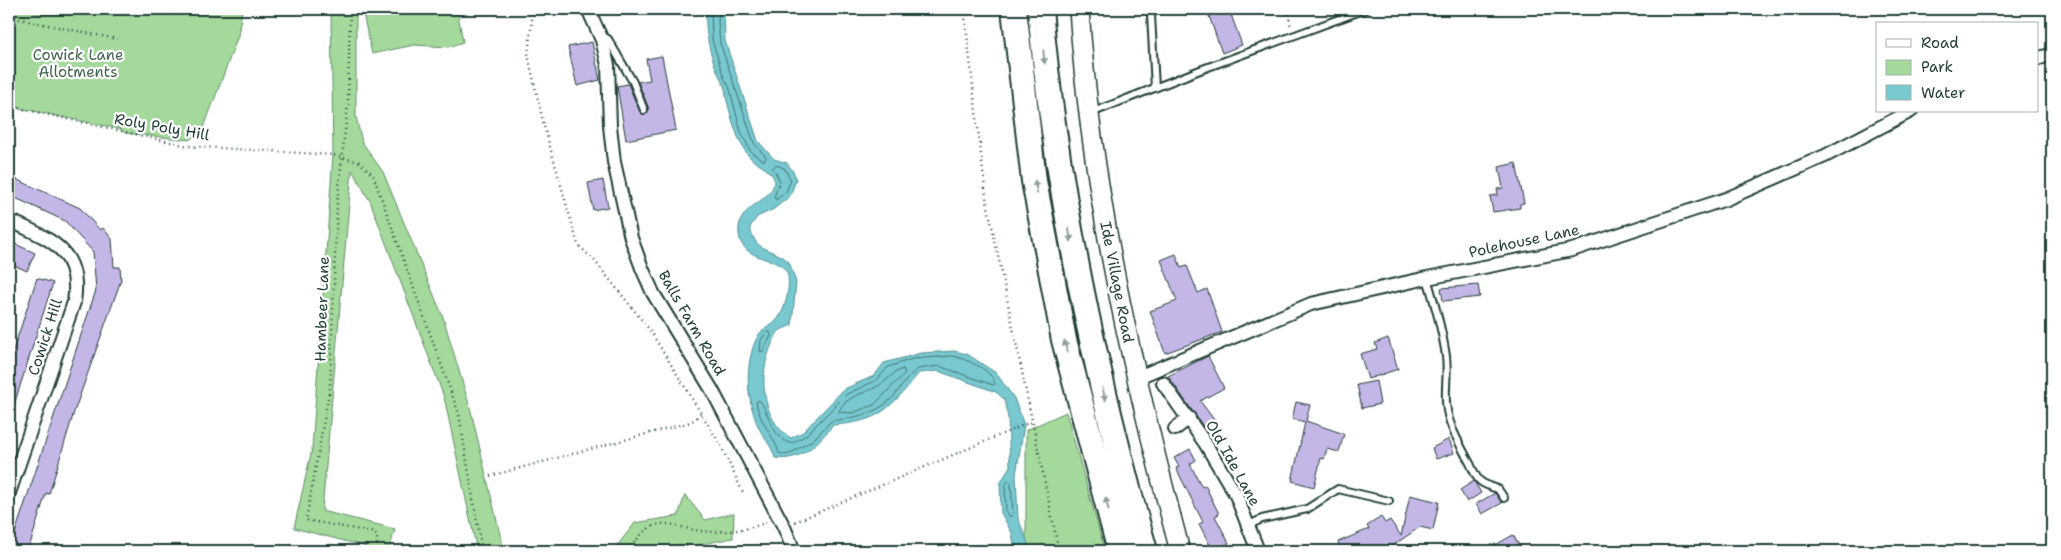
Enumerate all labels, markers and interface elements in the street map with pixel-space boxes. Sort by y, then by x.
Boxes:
legend [1876,22,2038,112]
text: Road [1921,33,1959,53]
park label: Cowick Lane Allotments [33,45,123,82]
one-way arrow [1040,50,1048,66]
text: Park [1921,57,1953,77]
text: Water [1921,83,1965,103]
street label: Roly Poly Hill [113,109,211,145]
one-way arrow [1031,179,1039,195]
street label: Ide Village Road [1095,220,1139,345]
street label: Polehouse Lane [1467,220,1581,262]
one-way arrow [1067,228,1075,244]
street label: Hambeer Lane [310,256,334,362]
street label: Balls Farm Road [654,267,731,380]
street label: Cowick Hill [23,296,67,378]
one-way arrow [1062,340,1070,355]
one-way arrow [1100,387,1108,402]
street label: Old Ide Lane [1201,416,1265,510]
one-way arrow [1103,497,1111,512]

